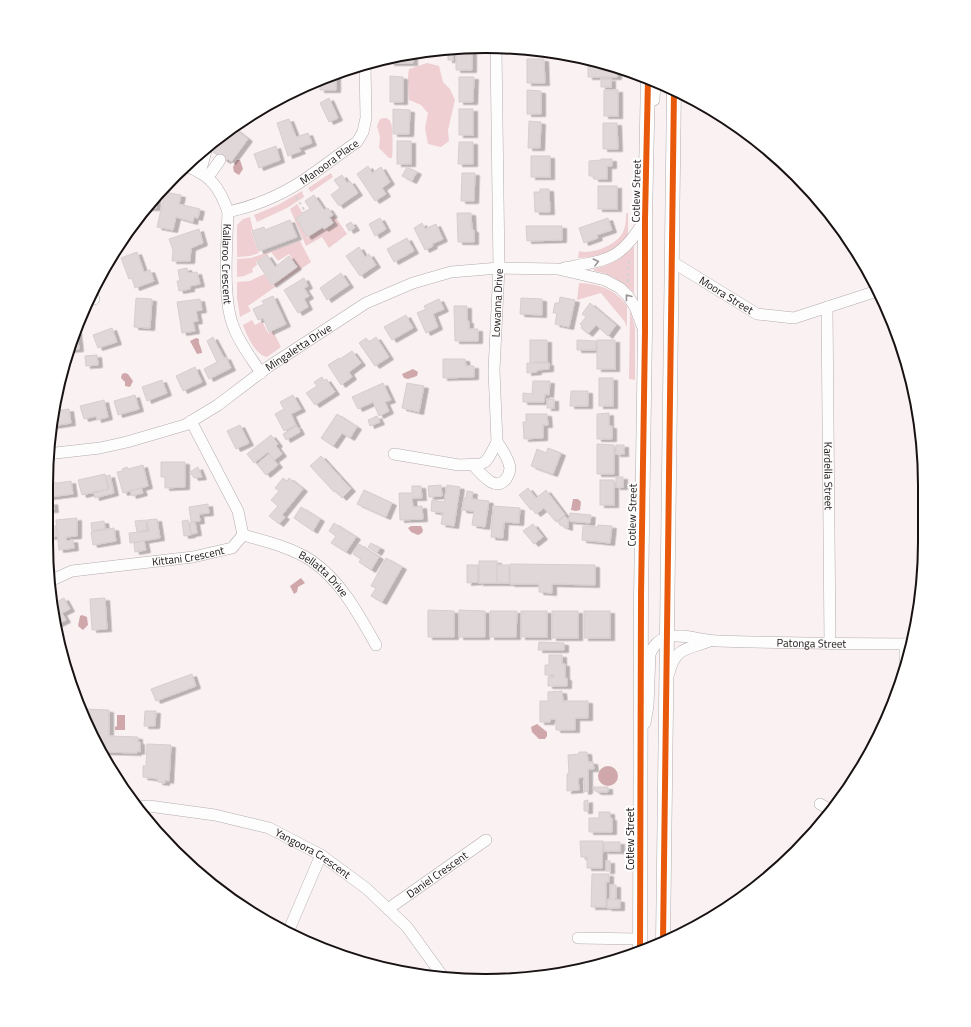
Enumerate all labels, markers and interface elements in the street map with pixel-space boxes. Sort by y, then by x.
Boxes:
street label: Manoora Place [297,135,362,188]
street label: Cotlew Street [627,159,645,222]
street label: Kallaroo Crescent [218,223,236,305]
one-way arrow [592,258,599,267]
street label: Lowanna Drive [488,268,507,338]
street label: Moora Street [696,272,757,318]
one-way arrow [626,295,633,302]
street label: Mingaletta Drive [262,319,335,375]
street label: Kardella Street [820,442,837,510]
street label: Cotlew Street [623,483,641,546]
street label: Kittani Crescent [151,542,226,570]
street label: Bellatta Drive [296,547,352,600]
street label: Patonga Street [777,635,846,652]
street label: Cotlew Street [622,808,638,870]
street label: Yangoora Crescent [272,824,354,882]
street label: Daniel Crescent [403,847,471,902]

